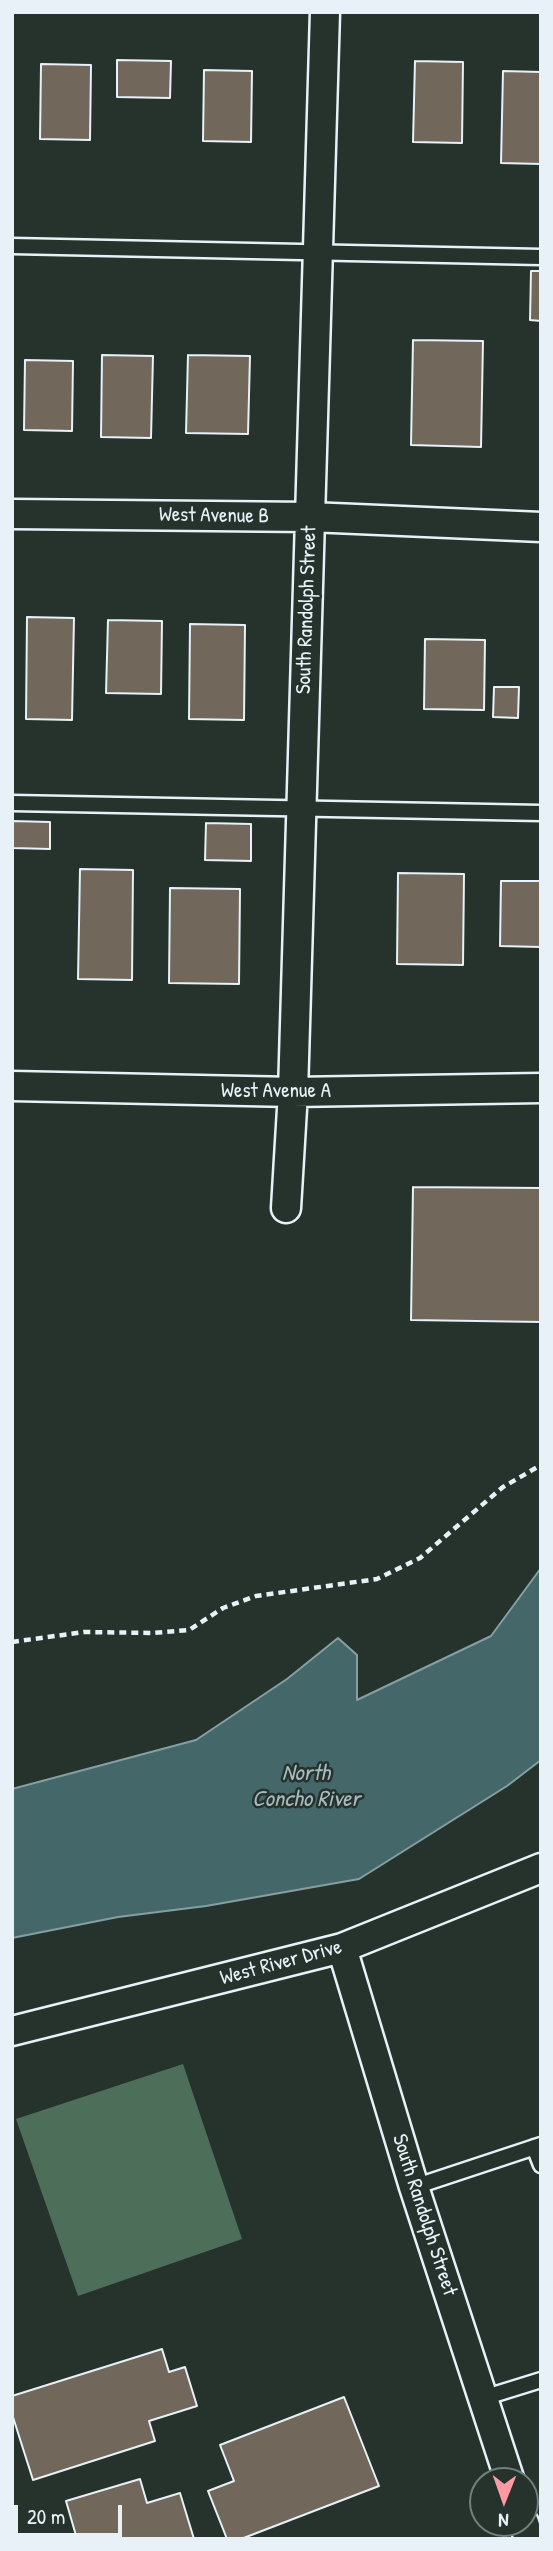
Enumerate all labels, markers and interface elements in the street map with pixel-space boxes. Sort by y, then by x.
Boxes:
street label: West Avenue B [159,502,269,530]
street label: South Randolph Street [291,525,323,695]
street label: West Avenue A [221,1078,331,1104]
water label: North Concho River [252,1760,360,1814]
street label: West River Drive [217,1935,345,1991]
street label: South Randolph Street [386,2131,462,2299]
north arrow [469,2467,539,2537]
scale bar [18,2492,126,2536]
text: 20 m [27,2502,65,2531]
text: N [498,2508,509,2534]

